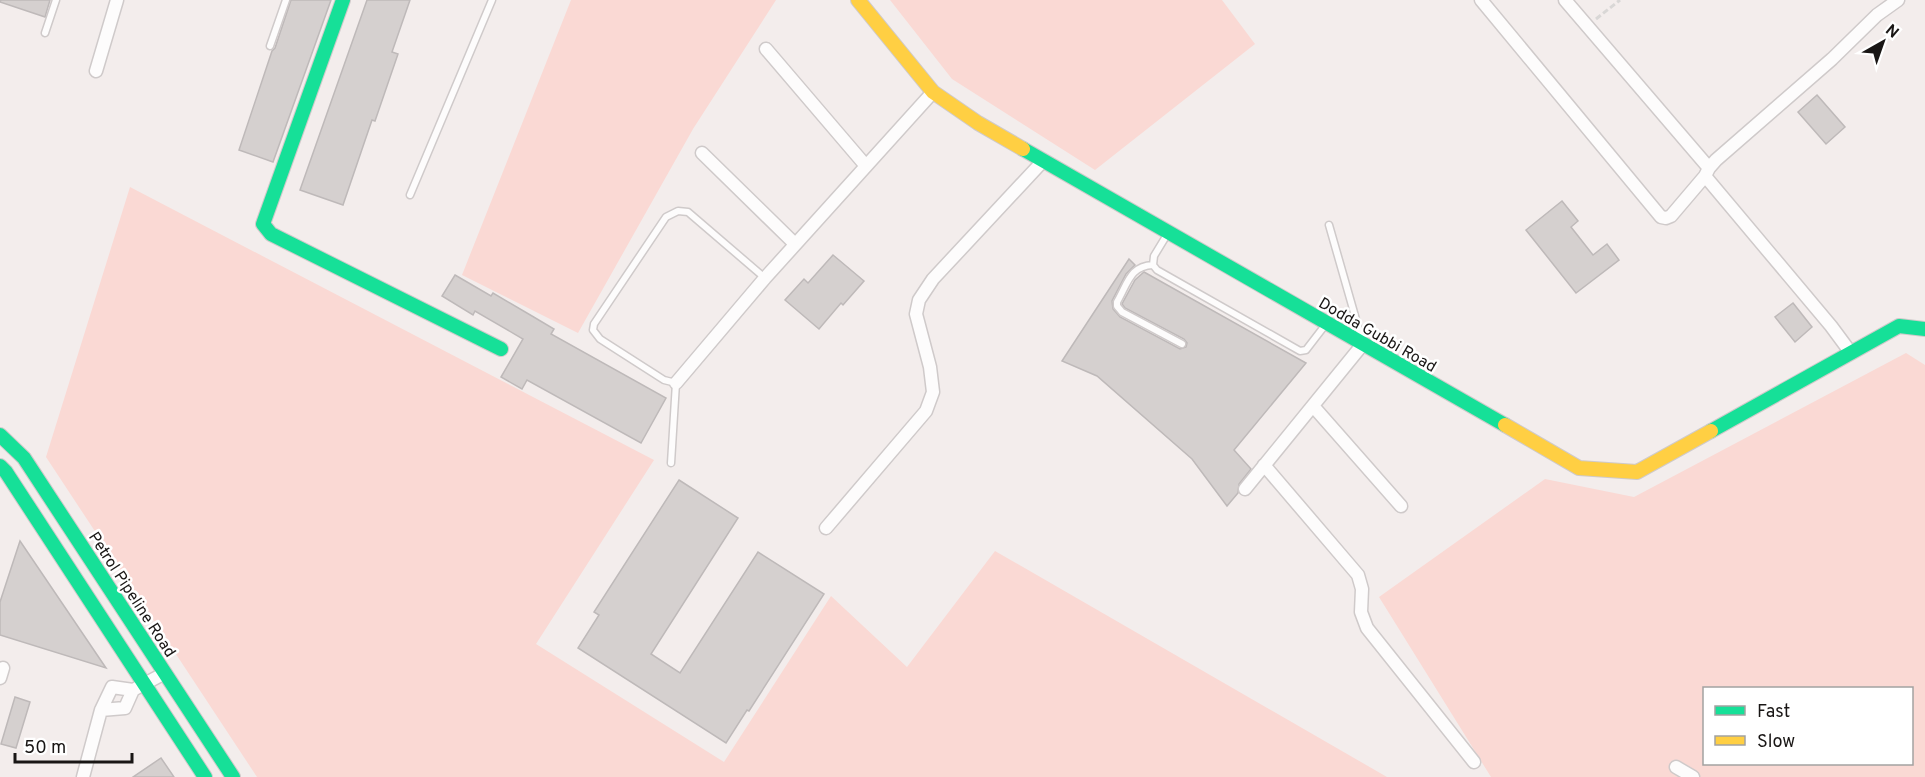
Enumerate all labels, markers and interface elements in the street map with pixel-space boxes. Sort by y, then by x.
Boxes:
north arrow [1853,12,1913,72]
text: N [1881,21,1902,43]
street label: Dodda Gubbi Road [1314,294,1440,378]
street label: Petrol Pipeline Road [83,529,179,662]
legend [1703,687,1913,765]
text: Fast [1757,701,1790,724]
scale bar [15,726,132,764]
text: Slow [1757,731,1795,754]
text: 50 m [24,737,66,760]

